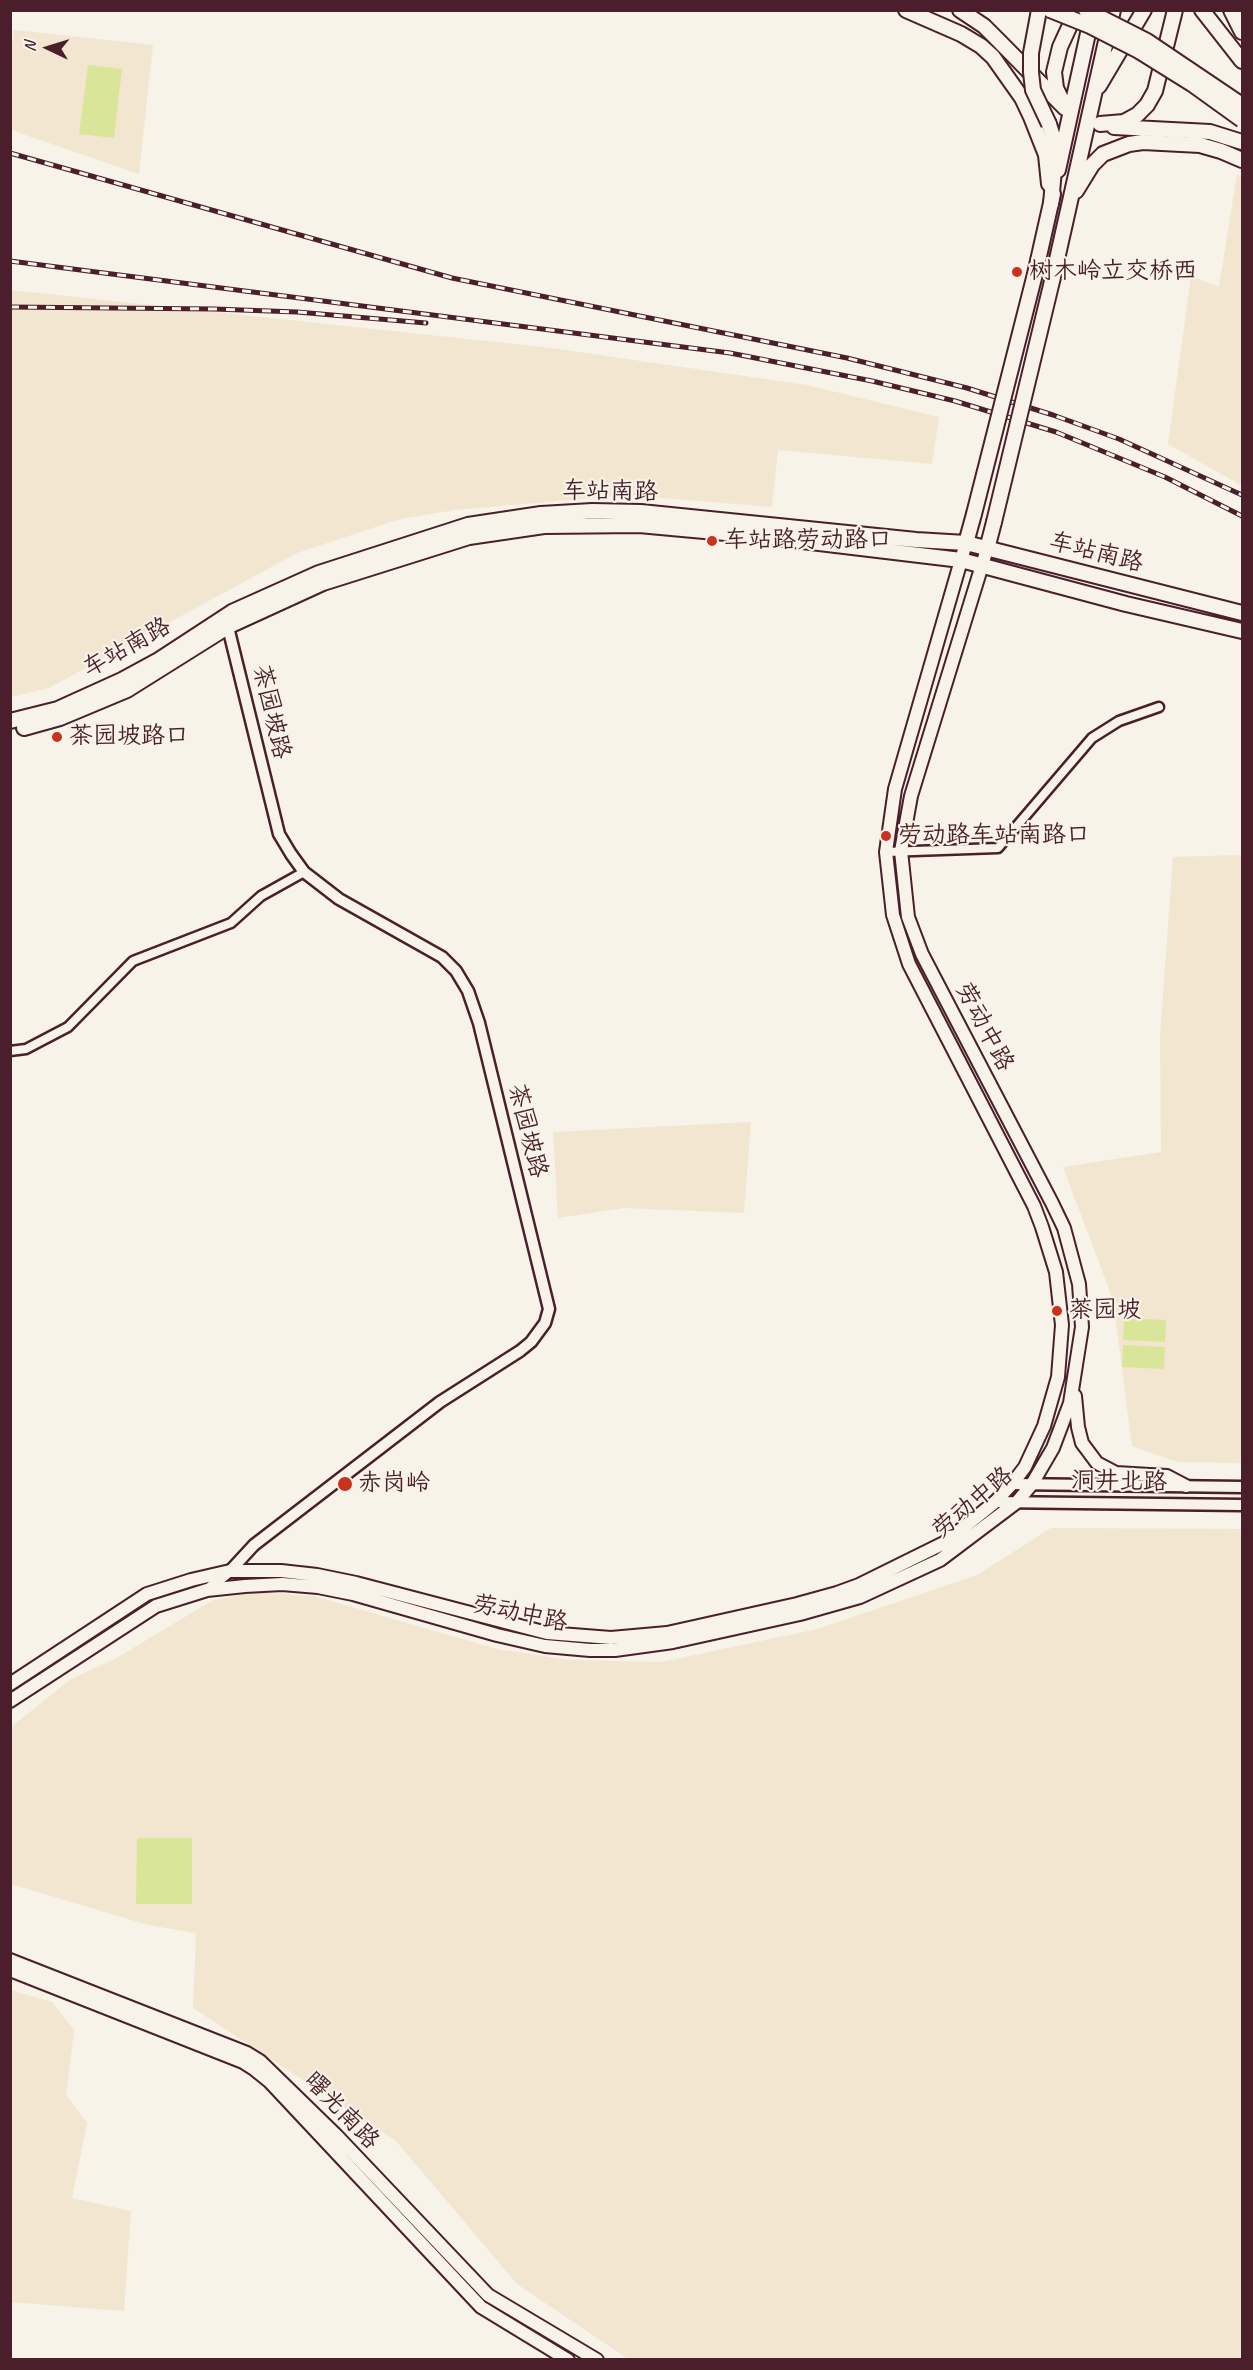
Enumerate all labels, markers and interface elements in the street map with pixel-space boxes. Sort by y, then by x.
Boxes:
north arrow [18,18,78,78]
text: N [20,41,40,52]
place label: 树木岭立交桥西 [1029,258,1197,286]
marker: 树木岭立交桥西 [1010,265,1024,279]
street label: 车站南路 [562,477,658,507]
place label: 车站路劳动路口 [724,527,892,555]
street label: 车站南路 [1046,527,1146,579]
marker: 车站路劳动路口 [705,534,719,548]
street label: 车站南路 [78,612,176,684]
street label: 茶园坡路 [246,662,296,762]
place label: 茶园坡路口 [69,723,189,751]
marker: 茶园坡路口 [50,730,64,744]
place label: 劳动路车站南路口 [898,822,1090,850]
marker: 劳动路车站南路口 [879,829,893,843]
street label: 劳动中路 [949,978,1019,1076]
street label: 茶园坡路 [501,1081,553,1181]
place label: 茶园坡 [1069,1297,1141,1325]
marker: 茶园坡 [1050,1304,1064,1318]
street label: 劳动中路 [927,1461,1019,1545]
street label: 洞井北路 [1071,1467,1167,1497]
place label: 赤岗岭 [358,1470,430,1498]
marker: 赤岗岭 [336,1475,354,1493]
street label: 劳动中路 [470,1590,570,1638]
street label: 曙光南路 [297,2066,385,2156]

